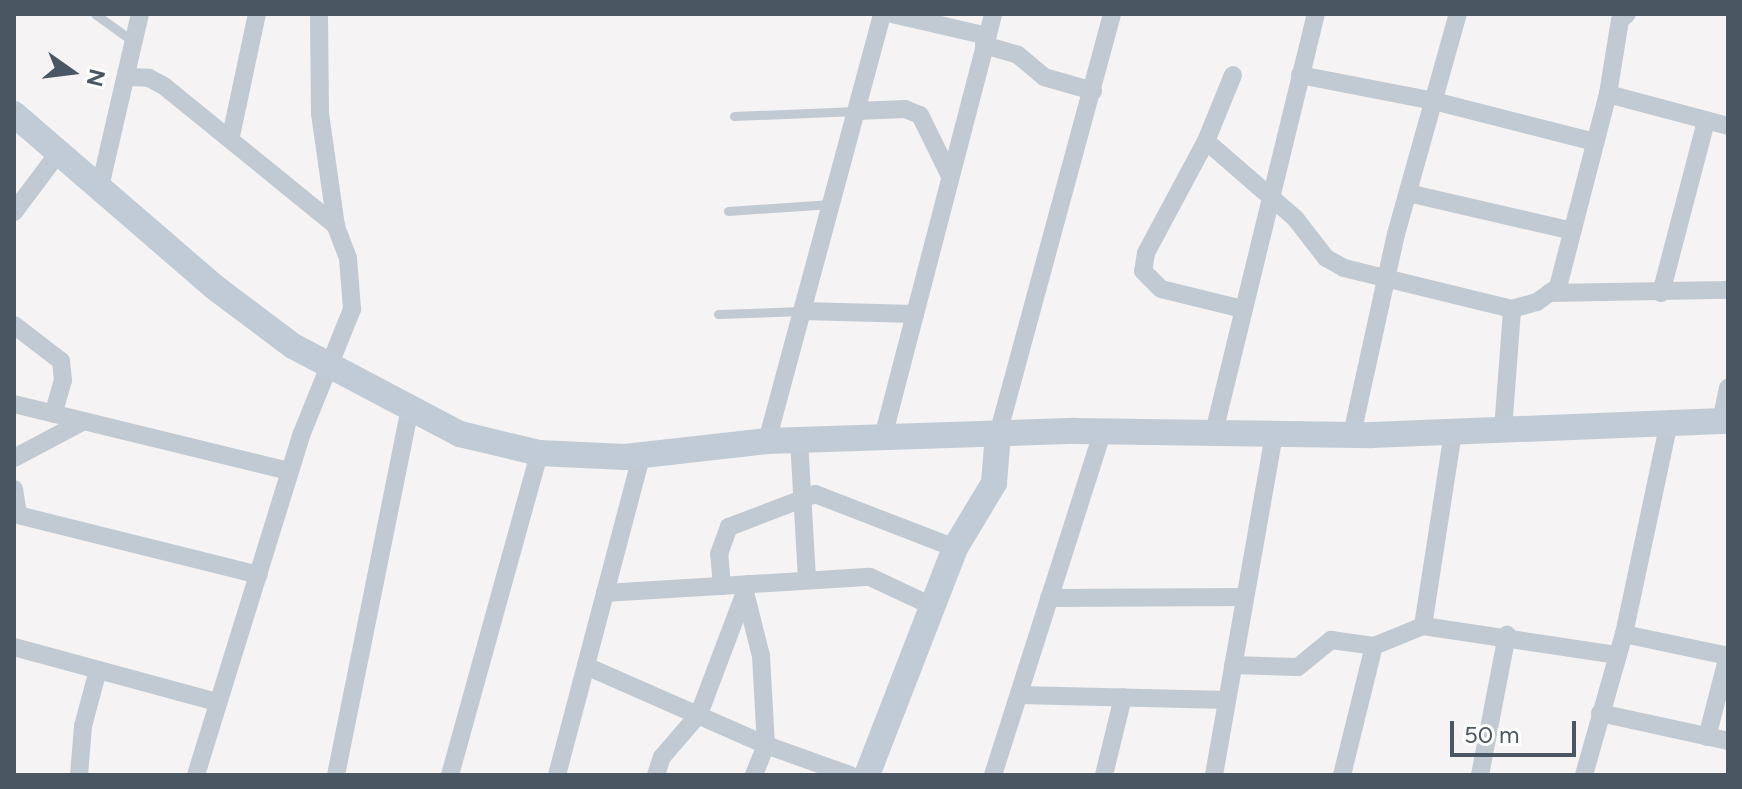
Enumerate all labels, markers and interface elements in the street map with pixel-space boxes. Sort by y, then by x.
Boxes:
north arrow [32,32,112,112]
text: N [81,66,111,89]
scale bar [1454,705,1580,755]
text: 50 m [1464,720,1520,749]

